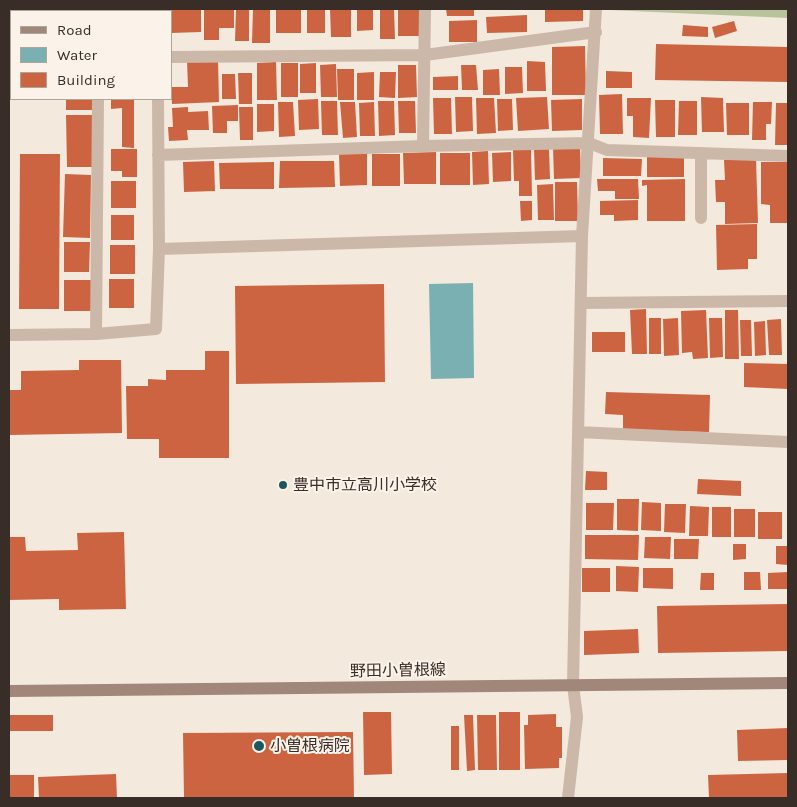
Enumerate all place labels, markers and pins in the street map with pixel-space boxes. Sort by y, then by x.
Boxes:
place label: 豊中市立高川小学校 [293,475,437,495]
marker: 豊中市立高川小学校 [277,479,289,491]
place label: 小曽根病院 [270,736,350,756]
marker: 小曽根病院 [252,739,266,753]

